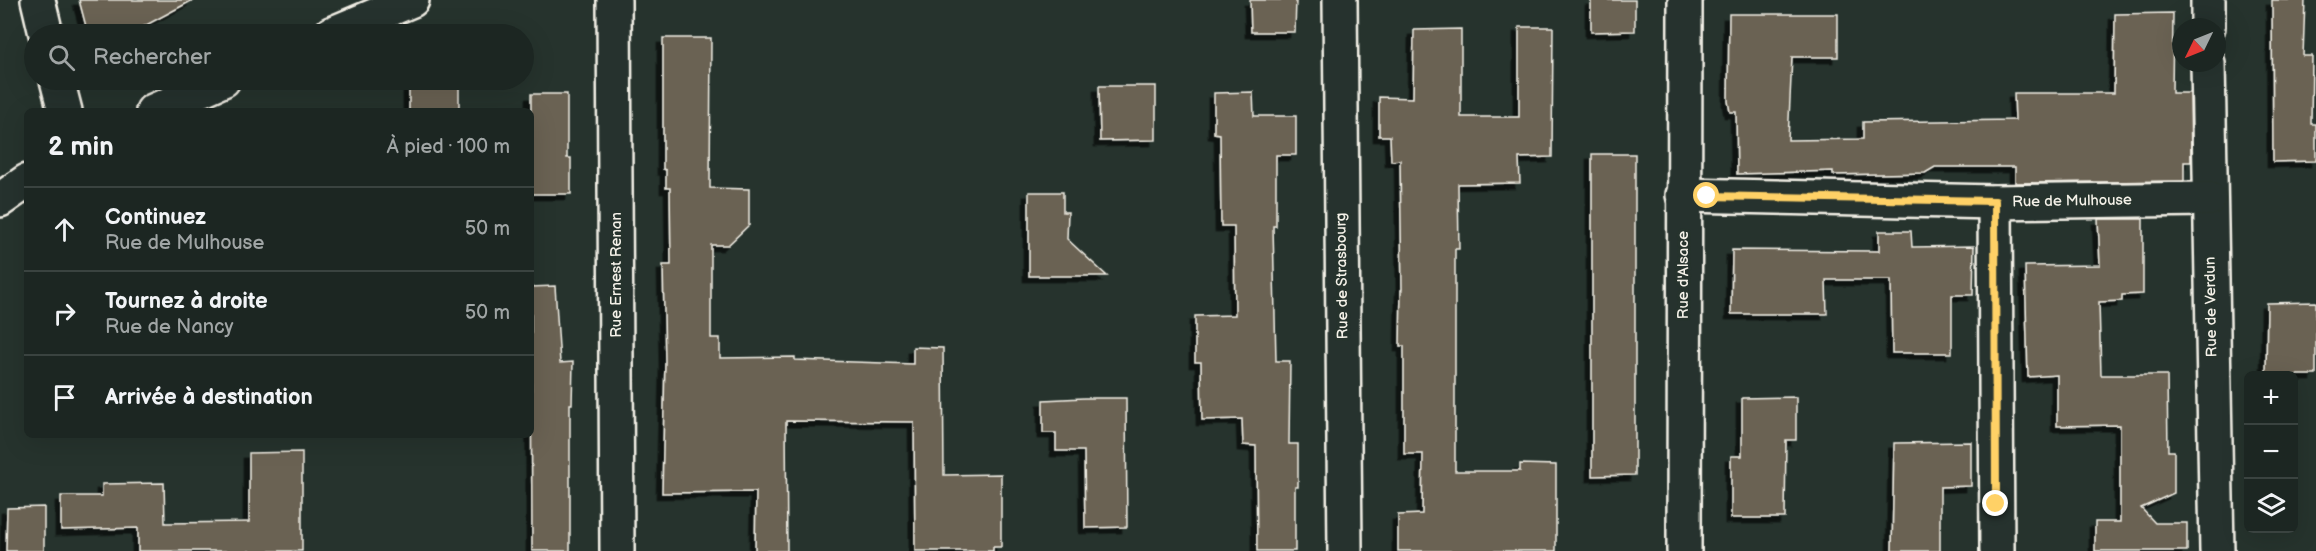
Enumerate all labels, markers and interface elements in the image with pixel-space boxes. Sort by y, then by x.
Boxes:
north arrow [2172,18,2226,72]
search box [24,24,534,90]
icon: search [45,41,78,74]
text: Rechercher [93,44,211,71]
text: 2 min [48,132,114,163]
text: À pied · 100 m [387,135,510,159]
route start [1693,182,1719,208]
street label: Rue de Mulhouse [2012,190,2132,212]
text: Continuez [105,204,206,231]
street label: Rue Ernest Renan [607,212,626,338]
street label: Rue de Strasbourg [1331,212,1353,340]
icon: ahead [48,213,81,246]
text: 50 m [465,217,510,241]
text: Rue de Mulhouse [105,231,264,255]
street label: Rue d'Alsace [1674,231,1693,319]
street label: Rue de Verdun [2201,257,2221,357]
text: Tournez à droite [105,288,268,315]
icon: right [48,297,81,330]
text: 50 m [465,301,510,325]
text: Rue de Nancy [105,315,234,339]
map controls [2244,371,2298,533]
button: + [2244,371,2298,425]
icon: arrive [48,381,81,414]
text: Arrivée à destination [105,384,313,411]
button: − [2244,425,2298,479]
button: layers [2244,479,2298,533]
route end [1982,490,2008,516]

